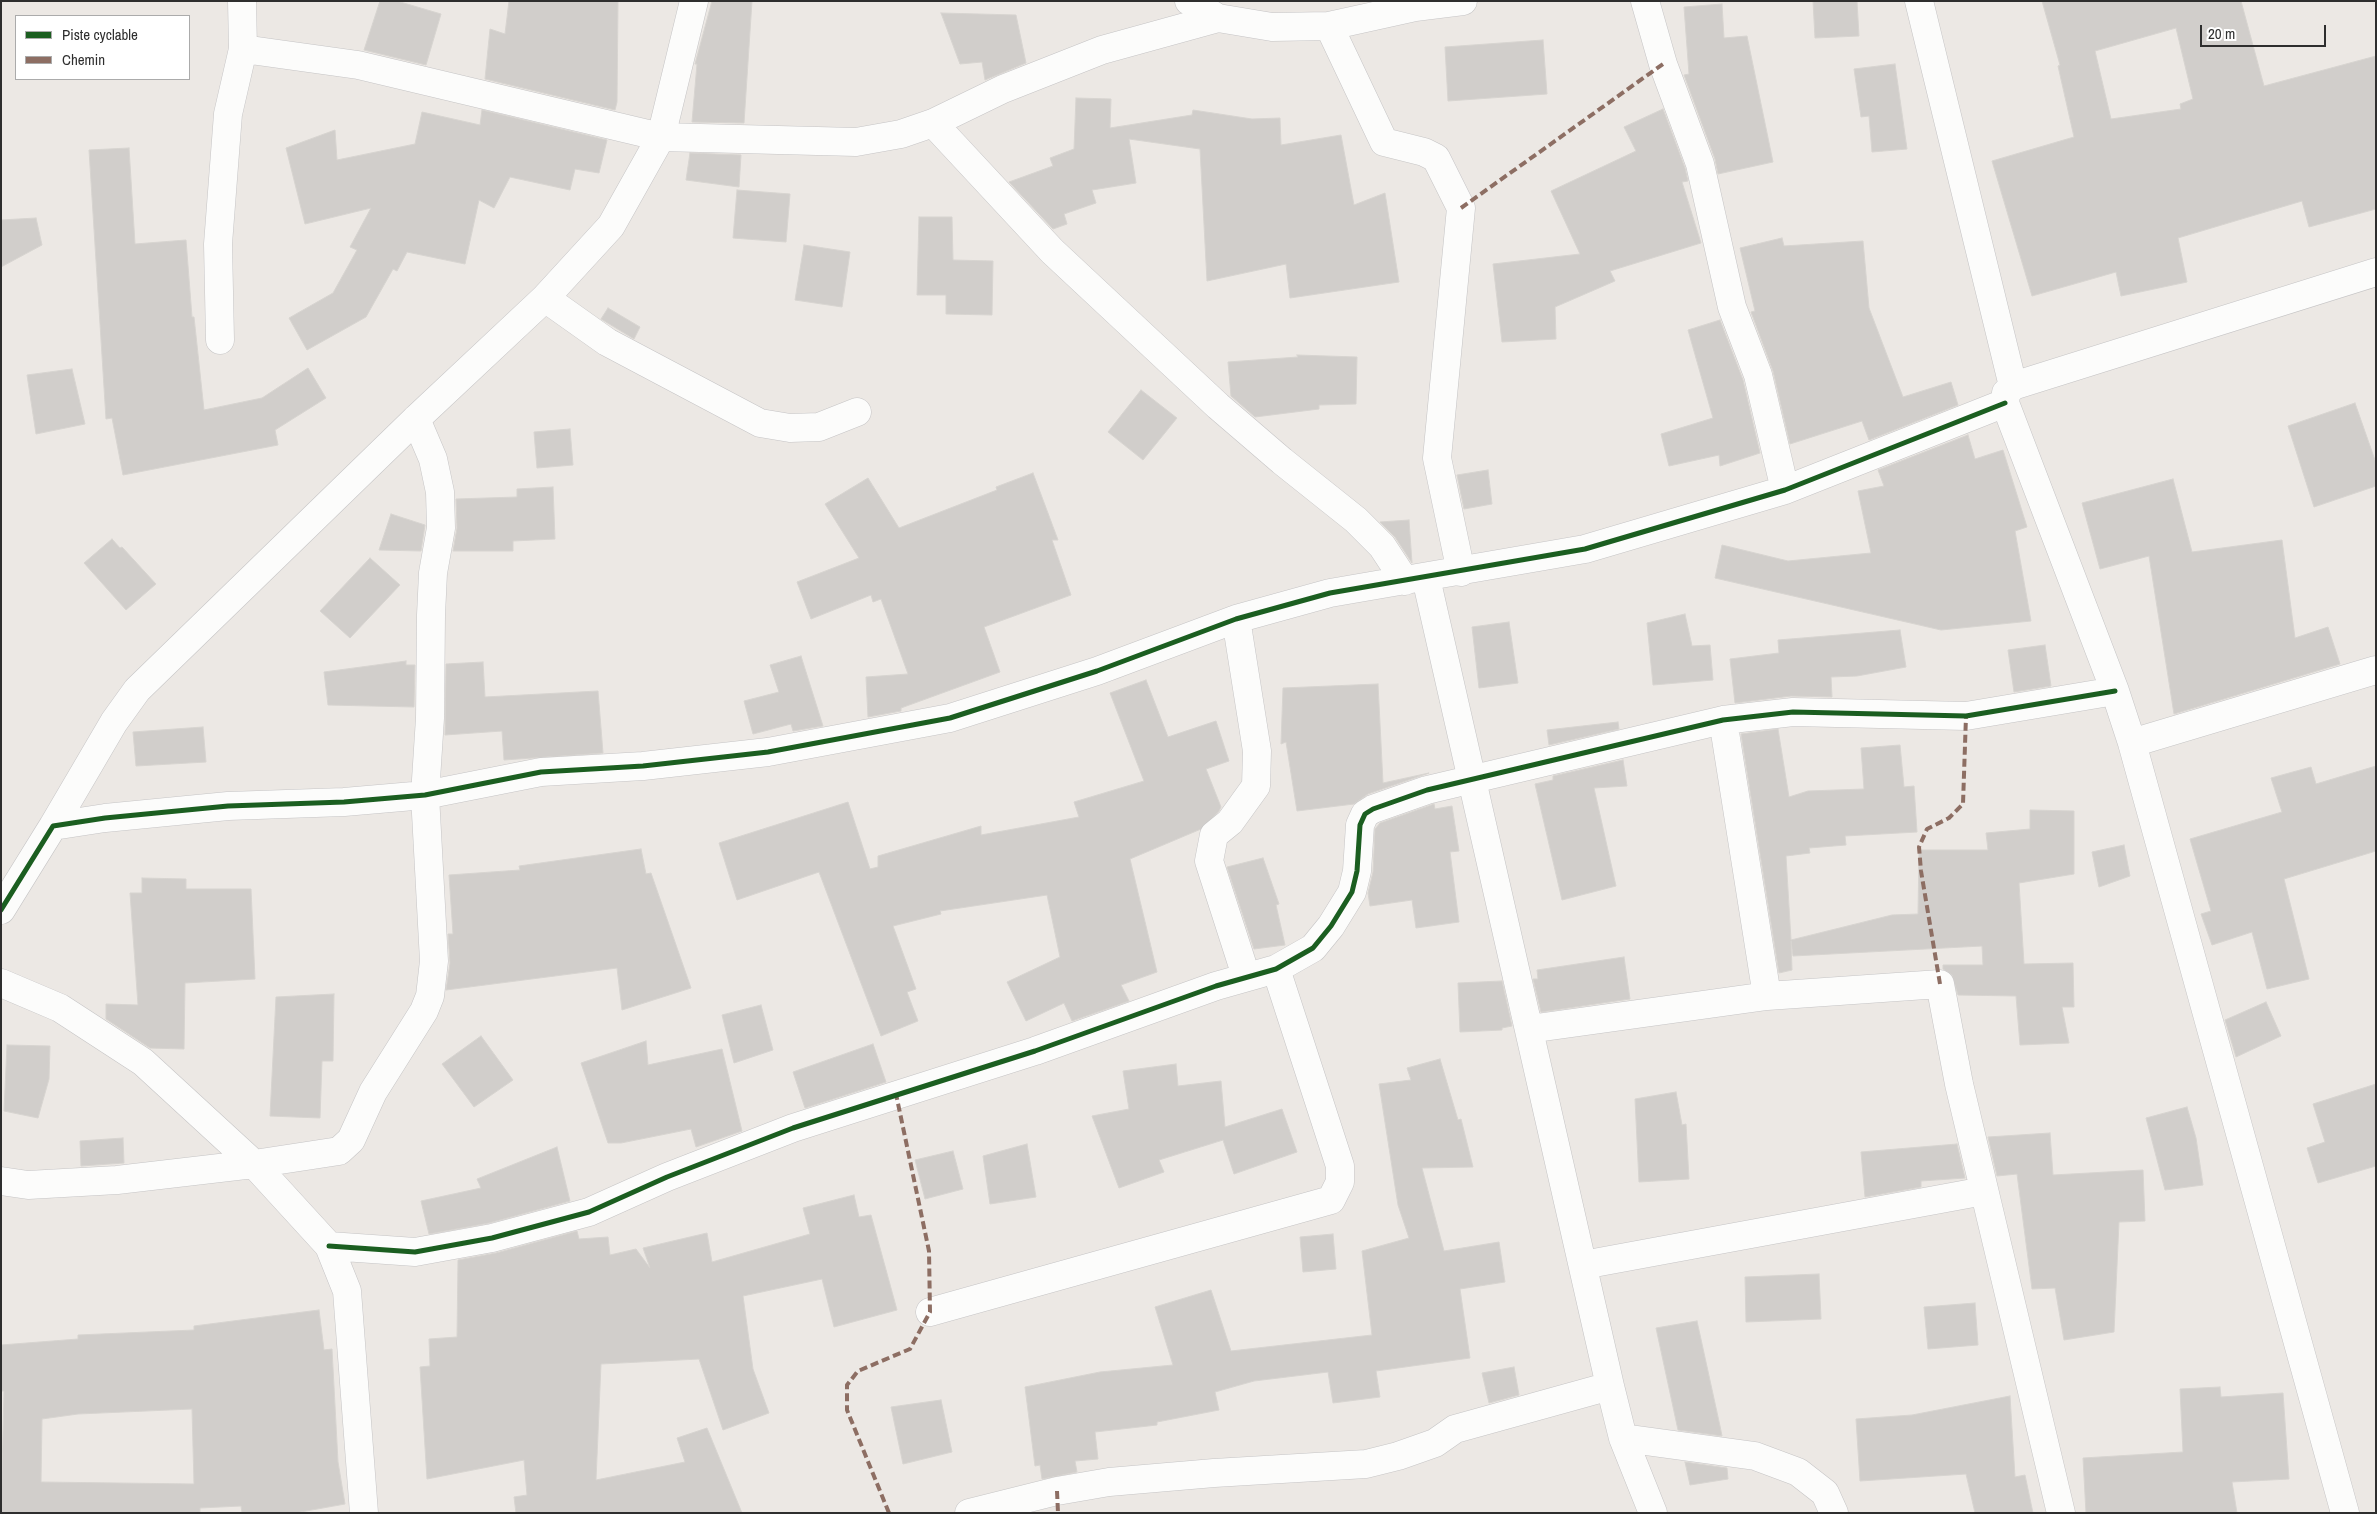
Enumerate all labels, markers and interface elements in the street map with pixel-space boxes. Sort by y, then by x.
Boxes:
legend [15,15,190,80]
scale bar [2202,15,2328,47]
text: 20 m [2208,23,2235,44]
text: Piste cyclable [62,24,138,45]
text: Chemin [62,49,105,70]

